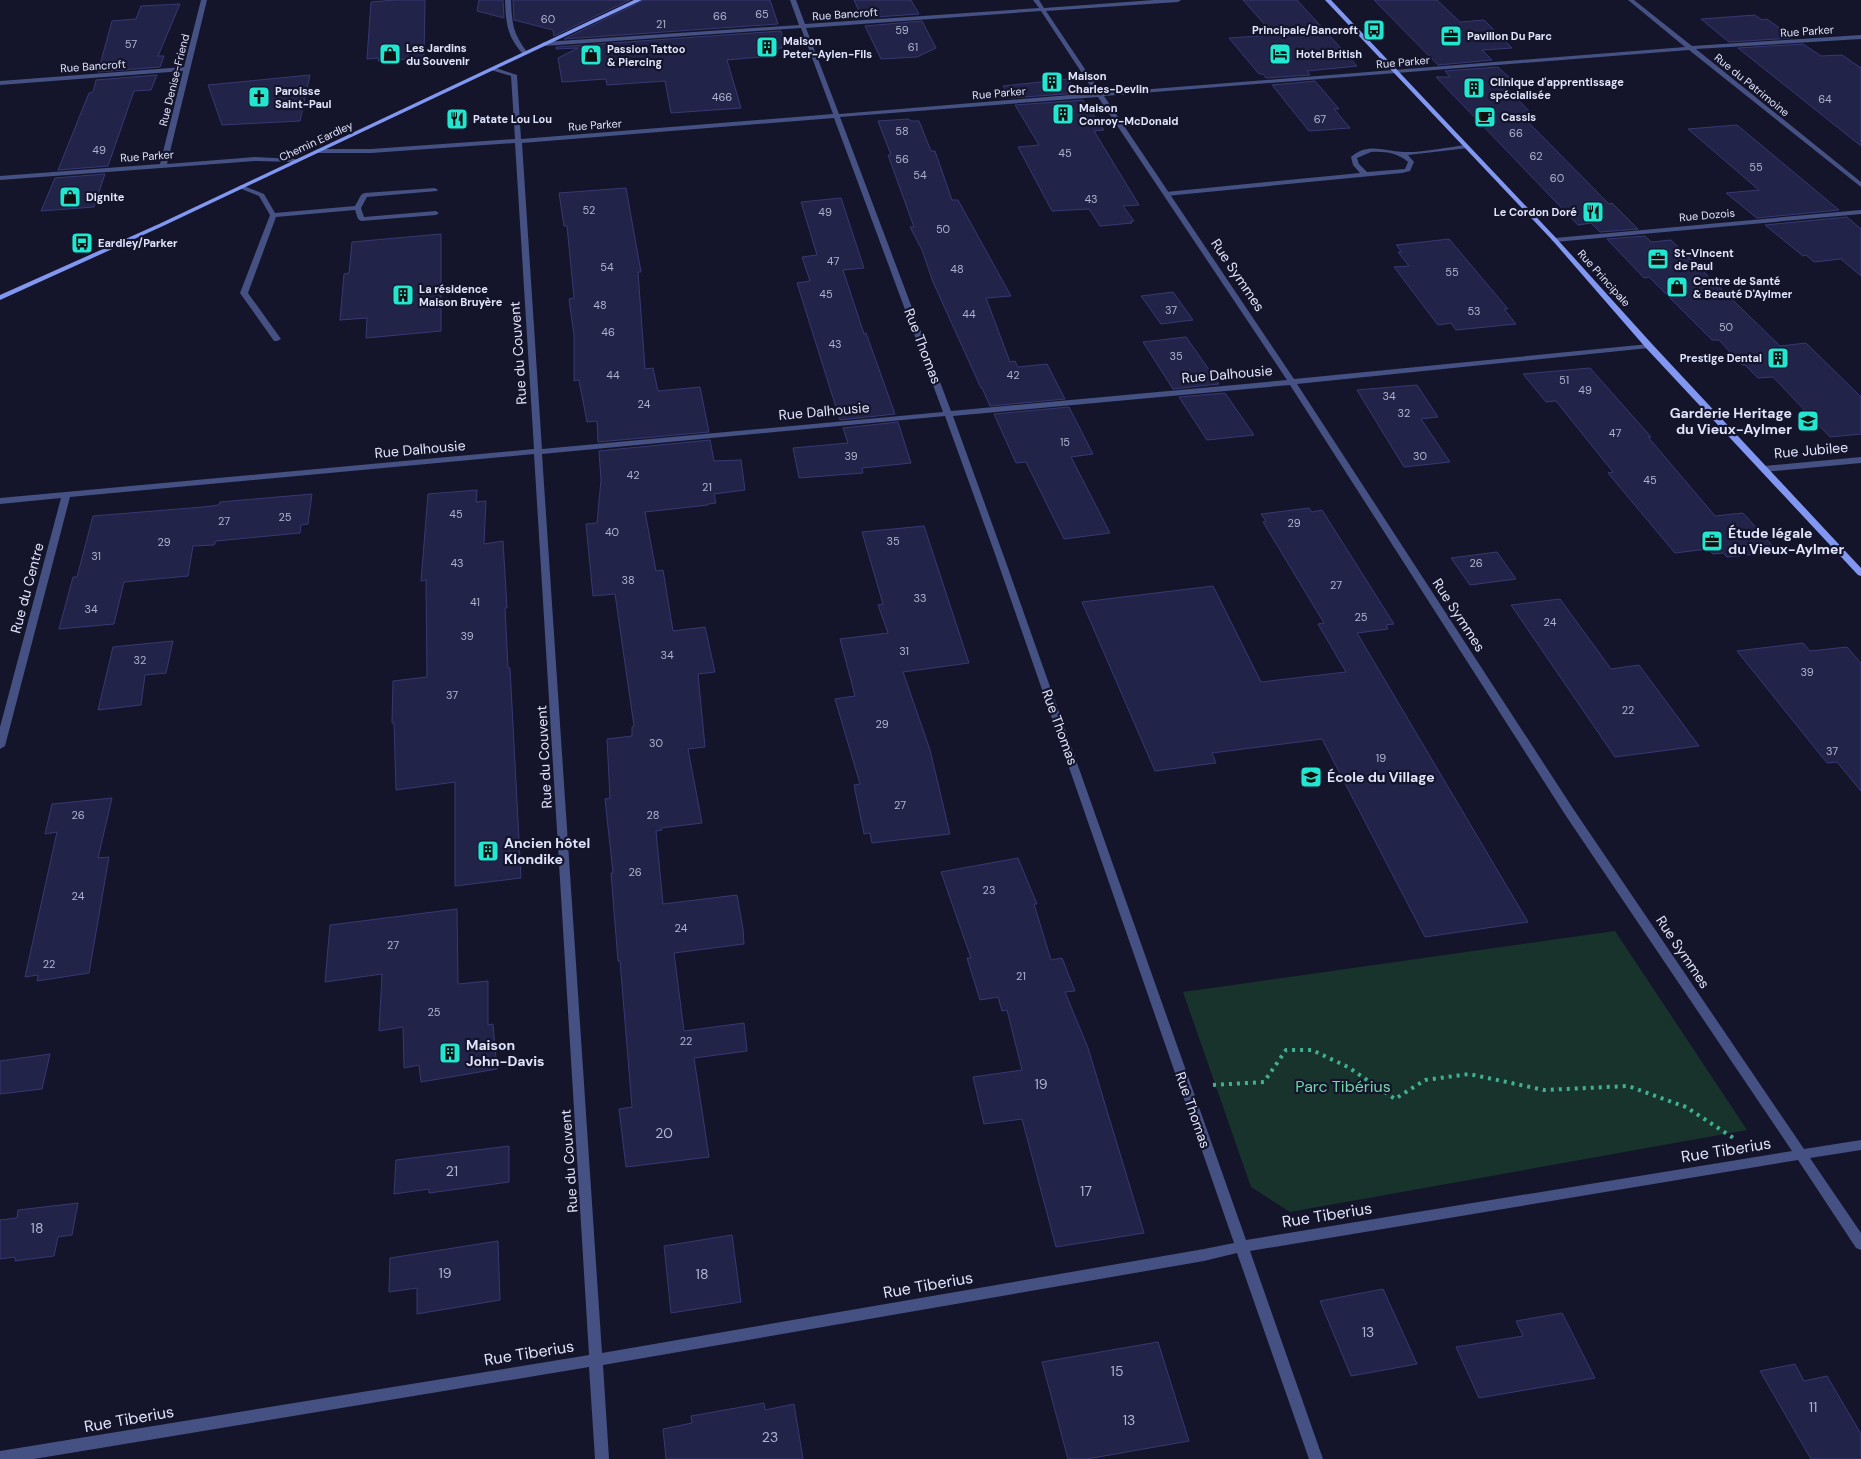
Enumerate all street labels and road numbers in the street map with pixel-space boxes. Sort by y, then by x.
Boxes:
street label: Rue Bancroft [812,5,878,23]
street label: Rue Parker [1780,22,1834,40]
street label: Rue Denise-Friend [156,32,192,128]
street label: Rue du Patrimoine [1712,50,1792,120]
street label: Rue Parker [1376,53,1430,71]
street label: Rue Bancroft [60,57,126,75]
street label: Rue Parker [972,84,1026,102]
street label: Rue Parker [568,116,622,134]
street label: Chemin Eardley [277,118,355,164]
street label: Rue Parker [120,147,174,165]
street label: Rue Dozois [1679,206,1735,224]
street label: Rue Symmes [1207,235,1269,315]
street label: Rue Principale [1575,247,1633,309]
street label: Rue du Couvent [505,301,531,405]
street label: Rue Thomas [900,306,946,386]
street label: Rue Dalhousie [1181,361,1273,387]
street label: Rue Dalhousie [778,398,870,424]
street label: Rue Dalhousie [374,436,466,462]
street label: Rue Jubilee [1773,438,1849,462]
street label: Rue du Centre [6,541,48,635]
street label: Rue Symmes [1429,575,1489,655]
street label: Rue Thomas [1038,687,1082,767]
street label: Rue du Couvent [532,705,556,809]
street label: Rue Symmes [1652,912,1714,992]
street label: Rue Thomas [1172,1070,1214,1150]
street label: Rue du Couvent [556,1109,582,1213]
street label: Rue Tiberius [1679,1133,1773,1167]
street label: Rue Tiberius [1280,1198,1374,1232]
street label: Rue Tiberius [881,1267,975,1303]
street label: Rue Tiberius [482,1336,576,1370]
street label: Rue Tiberius [82,1401,176,1437]

